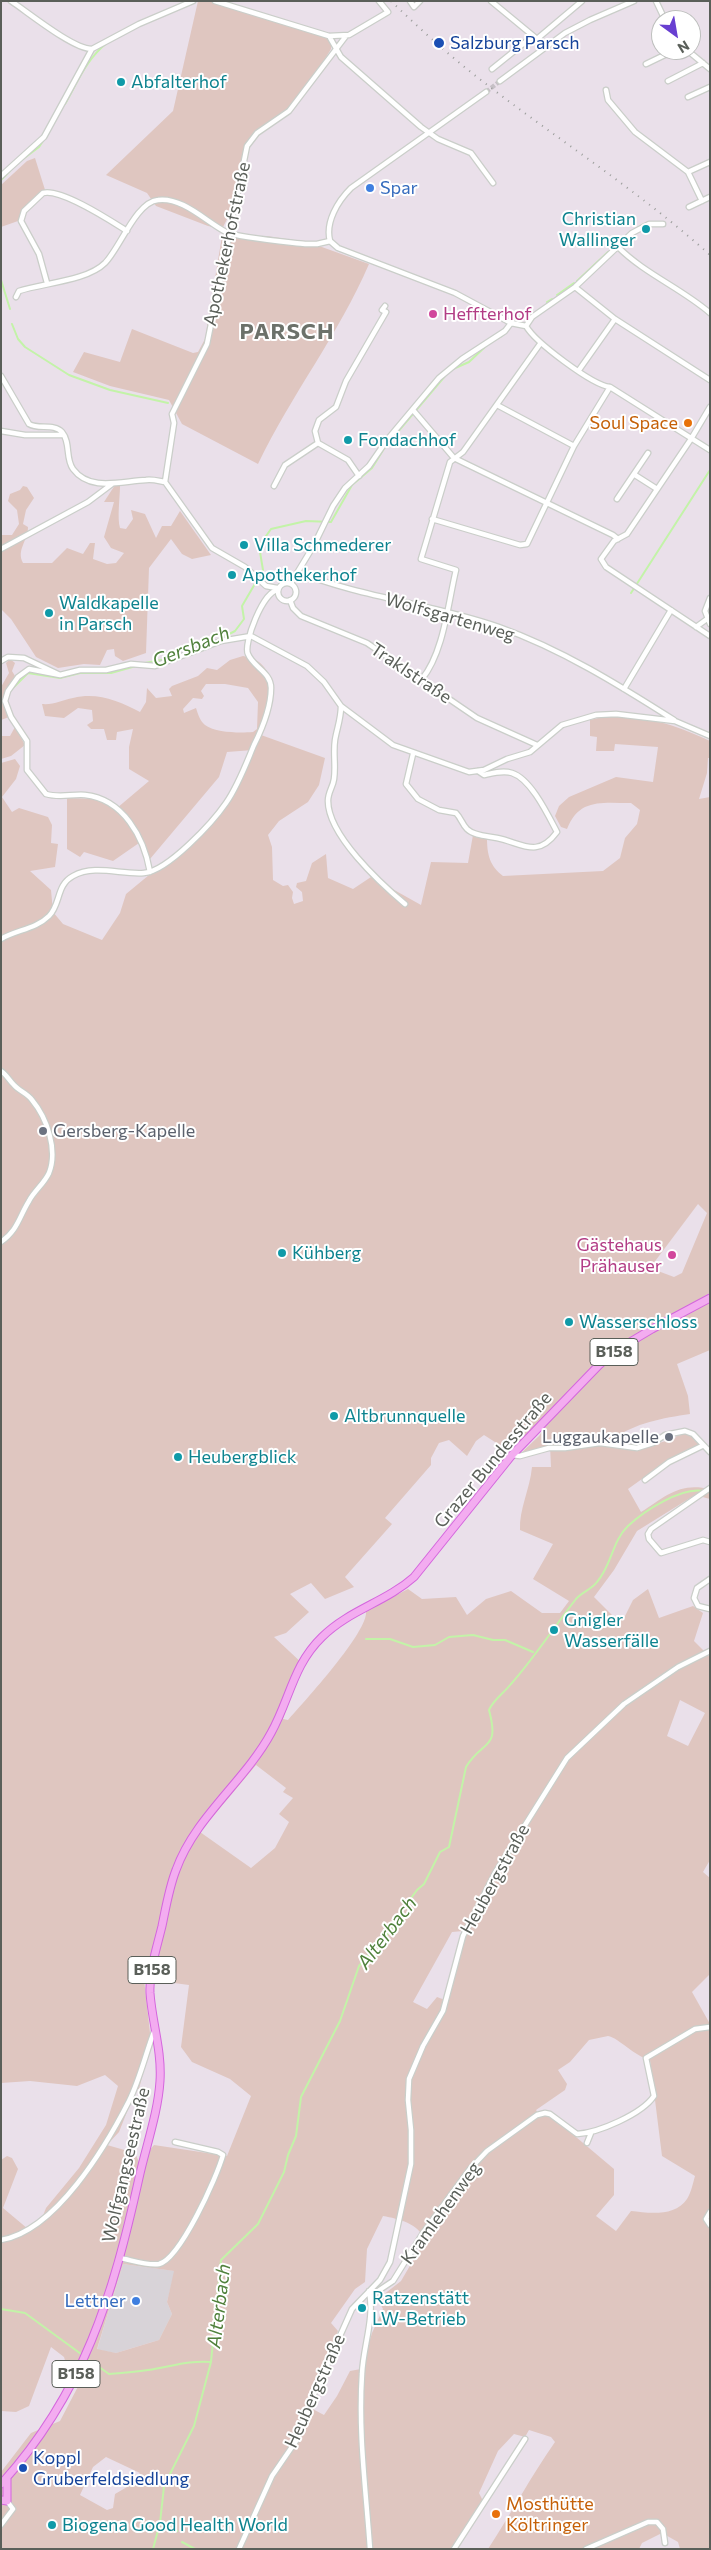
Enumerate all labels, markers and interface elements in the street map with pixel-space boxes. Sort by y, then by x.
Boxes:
north arrow [651,10,701,60]
place label: Salzburg Parsch [450,32,580,54]
marker: Salzburg Parsch [432,36,446,50]
text: N [675,37,693,57]
place label: Abfalterhof [131,71,227,93]
marker: Abfalterhof [115,76,127,88]
street label: Apothekerhofstraße [199,160,255,328]
place label: Spar [380,177,418,199]
marker: Spar [364,182,376,194]
place label: Christian Wallinger [559,208,636,250]
marker: Christian Wallinger [640,223,652,235]
place label: Heffterhof [443,303,532,325]
marker: Heffterhof [427,308,439,320]
district label: PARSCH [239,319,335,345]
place label: Soul Space [590,412,678,434]
marker: Soul Space [682,417,694,429]
place label: Fondachhof [358,429,456,451]
marker: Fondachhof [342,434,354,446]
place label: Villa Schmederer [254,534,391,556]
marker: Villa Schmederer [238,539,250,551]
place label: Apothekerhof [242,564,357,586]
marker: Apothekerhof [226,569,238,581]
street label: Wolfsgartenweg [383,588,517,646]
place label: Waldkapelle in Parsch [59,592,159,634]
marker: Waldkapelle in Parsch [43,607,55,619]
water label: Gersbach [149,621,233,673]
street label: Traklstraße [366,638,456,708]
place label: Gersberg-Kapelle [53,1120,195,1142]
marker: Gersberg-Kapelle [37,1125,49,1137]
place label: Gästehaus Prähauser [577,1234,662,1276]
place label: Kühberg [292,1242,361,1264]
marker: Kühberg [276,1247,288,1259]
marker: Gästehaus Prähauser [666,1249,678,1261]
place label: Wasserschloss [579,1311,697,1333]
marker: Wasserschloss [563,1316,575,1328]
road number: B158 [590,1338,638,1365]
street label: Grazer Bundesstraße [430,1388,556,1532]
place label: Altbrunnquelle [344,1405,466,1427]
marker: Altbrunnquelle [328,1410,340,1422]
place label: Luggaukapelle [542,1426,659,1448]
marker: Luggaukapelle [663,1431,675,1443]
place label: Heubergblick [188,1446,297,1468]
marker: Heubergblick [172,1451,184,1463]
place label: Gnigler Wasserfälle [564,1609,659,1652]
marker: Gnigler Wasserfälle [548,1624,560,1636]
street label: Heubergstraße [456,1820,534,1938]
water label: Alterbach [352,1892,422,1974]
road number: B158 [128,1956,176,1984]
street label: Wolfgangseestraße [98,2086,154,2244]
street label: Kramlehenweg [397,2157,485,2269]
water label: Alterbach [203,2263,235,2349]
place label: Ratzenstätt LW-Betrieb [372,2287,469,2330]
place label: Lettner [65,2290,126,2312]
marker: Lettner [130,2295,142,2307]
marker: Ratzenstätt LW-Betrieb [356,2302,368,2314]
street label: Heubergstraße [280,2331,350,2451]
road number: B158 [52,2360,100,2388]
place label: Koppl Gruberfeldsiedlung [33,2447,189,2490]
marker: Koppl Gruberfeldsiedlung [17,2462,29,2474]
place label: Mosthütte Költringer [506,2493,594,2536]
marker: Mosthütte Költringer [490,2508,502,2520]
place label: Biogena Good Health World [62,2514,288,2536]
marker: Biogena Good Health World [46,2519,58,2531]

